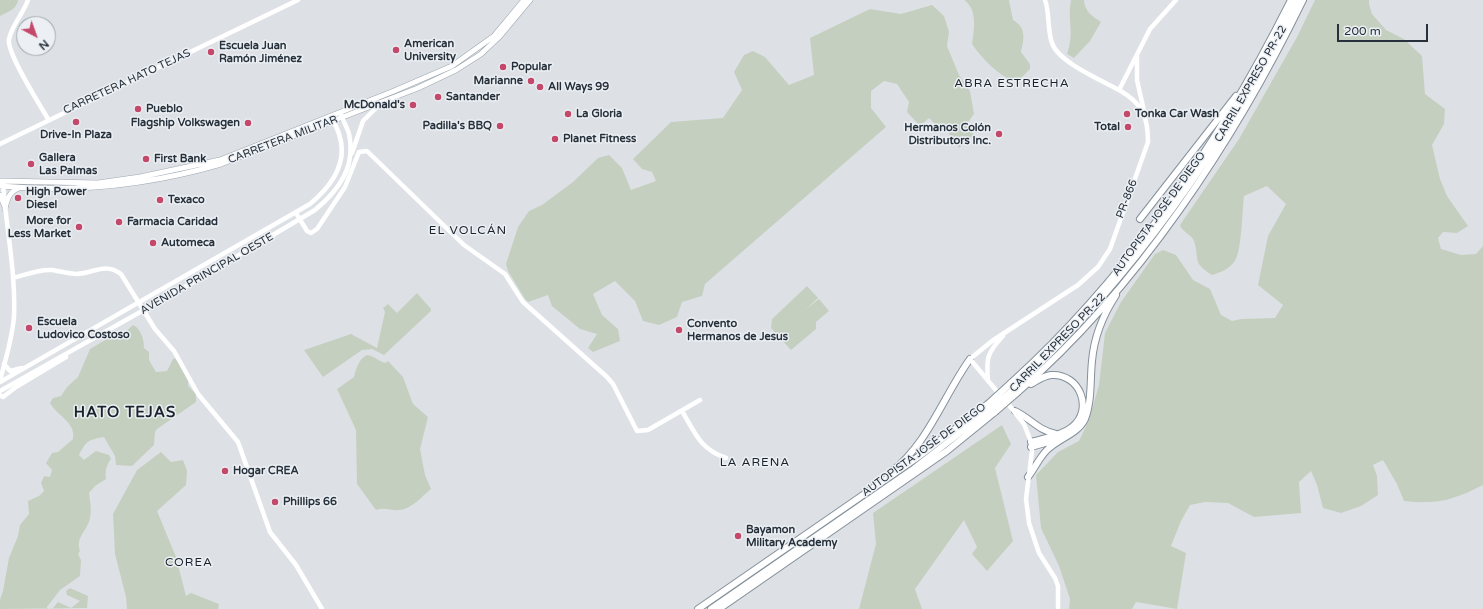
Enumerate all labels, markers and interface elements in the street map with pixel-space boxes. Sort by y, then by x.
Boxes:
north arrow [16,16,56,56]
scale bar [1339,16,1430,42]
street label: CARRIL EXPRESO PR-22 [1212,23,1290,145]
text: 200 m [1344,24,1381,38]
text: N [36,37,51,52]
place label: American University [404,37,456,63]
place label: Escuela Juan Ramón Jiménez [219,39,302,65]
marker: American University [391,45,401,55]
street label: CARRETERA HATO TEJAS [61,47,193,117]
marker: Escuela Juan Ramón Jiménez [206,47,216,57]
place label: Popular [511,60,552,74]
marker: Popular [498,62,508,72]
place label: Marianne [473,74,523,88]
marker: Marianne [526,76,536,86]
district label: ABRA ESTRECHA [954,77,1070,91]
place label: All Ways 99 [548,80,609,94]
marker: All Ways 99 [535,82,545,92]
place label: Santander [446,90,500,104]
marker: Santander [433,92,443,102]
place label: McDonald's [344,98,405,112]
marker: McDonald's [408,100,418,110]
place label: Pueblo [146,102,183,116]
marker: Pueblo [133,104,143,114]
place label: La Gloria [576,107,622,121]
place label: Tonka Car Wash [1135,107,1219,121]
marker: La Gloria [563,109,573,119]
marker: Tonka Car Wash [1122,109,1132,119]
street label: CARRETERA MILITAR [226,113,340,167]
place label: Flagship Volkswagen [131,116,240,130]
marker: Drive-In Plaza [71,117,81,127]
marker: Flagship Volkswagen [243,118,253,128]
place label: Padilla's BBQ [423,119,492,133]
place label: Total [1094,120,1120,134]
marker: Padilla's BBQ [495,121,505,131]
place label: Hermanos Colón Distributors Inc. [904,121,991,147]
marker: Total [1123,122,1133,132]
place label: Drive-In Plaza [40,128,112,142]
marker: Hermanos Colón Distributors Inc. [994,129,1004,139]
place label: Planet Fitness [563,132,636,146]
marker: Planet Fitness [550,134,560,144]
street label: AUTOPISTA JOSÉ DE DIEGO [1110,149,1208,279]
place label: Gallera Las Palmas [39,151,97,177]
place label: First Bank [154,152,206,166]
marker: First Bank [141,154,151,164]
marker: Gallera Las Palmas [26,159,36,169]
street label: PR-866 [1114,178,1140,220]
place label: High Power Diesel [26,185,86,211]
marker: High Power Diesel [13,193,23,203]
place label: Texaco [168,193,205,207]
marker: Texaco [155,195,165,205]
place label: More for Less Market [8,214,71,240]
place label: Farmacia Caridad [127,215,218,229]
marker: Farmacia Caridad [114,217,124,227]
marker: More for Less Market [74,222,84,232]
district label: EL VOLCÁN [429,224,507,238]
street label: AVENIDA PRINCIPAL OESTE [138,230,276,318]
place label: Automeca [161,236,215,250]
marker: Automeca [148,238,158,248]
street label: CARRIL EXPRESO PR-22 [1007,291,1109,395]
place label: Escuela Ludovico Costoso [37,315,130,341]
place label: Convento Hermanos de Jesus [687,317,788,343]
marker: Escuela Ludovico Costoso [24,323,34,333]
marker: Convento Hermanos de Jesus [674,325,684,335]
street label: AUTOPISTA JOSÉ DE DIEGO [859,401,989,499]
district label: HATO TEJAS [74,404,176,422]
district label: LA ARENA [720,456,790,470]
place label: Hogar CREA [233,464,299,478]
marker: Hogar CREA [220,466,230,476]
place label: Phillips 66 [283,495,337,509]
marker: Phillips 66 [270,497,280,507]
place label: Bayamon Military Academy [746,523,837,549]
marker: Bayamon Military Academy [733,531,743,541]
district label: COREA [165,556,213,570]

